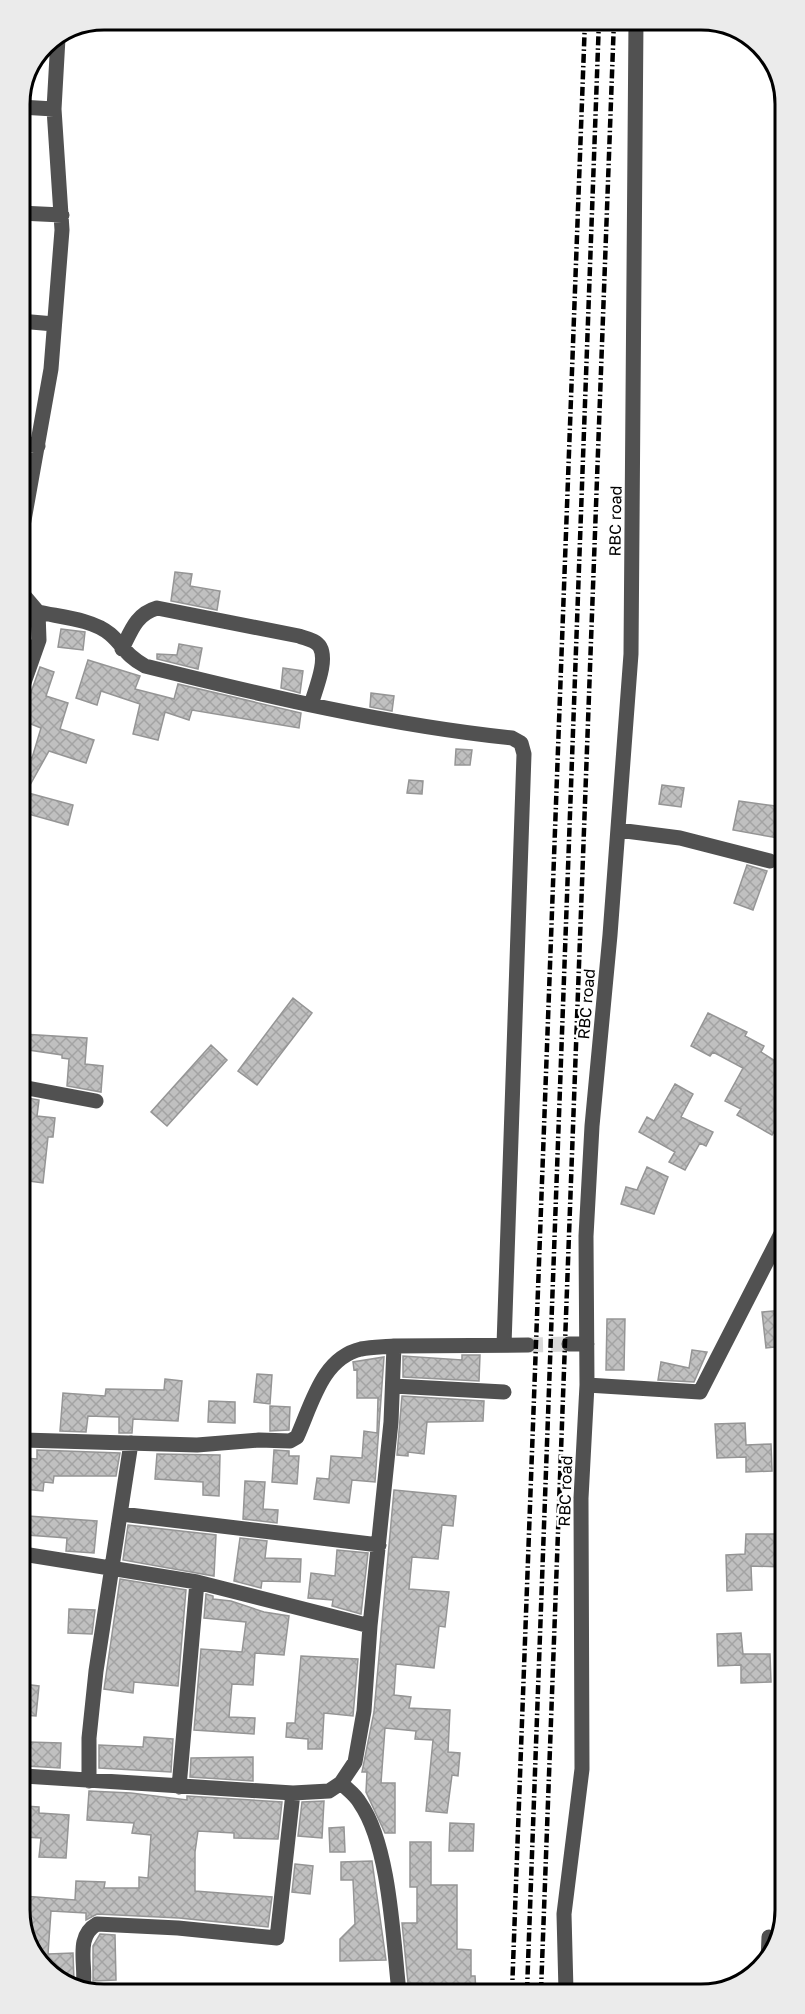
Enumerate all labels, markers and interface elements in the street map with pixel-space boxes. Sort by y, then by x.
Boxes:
street label: RBC road [604,485,626,557]
street label: RBC road [573,968,599,1040]
street label: RBC road [554,1455,576,1527]

